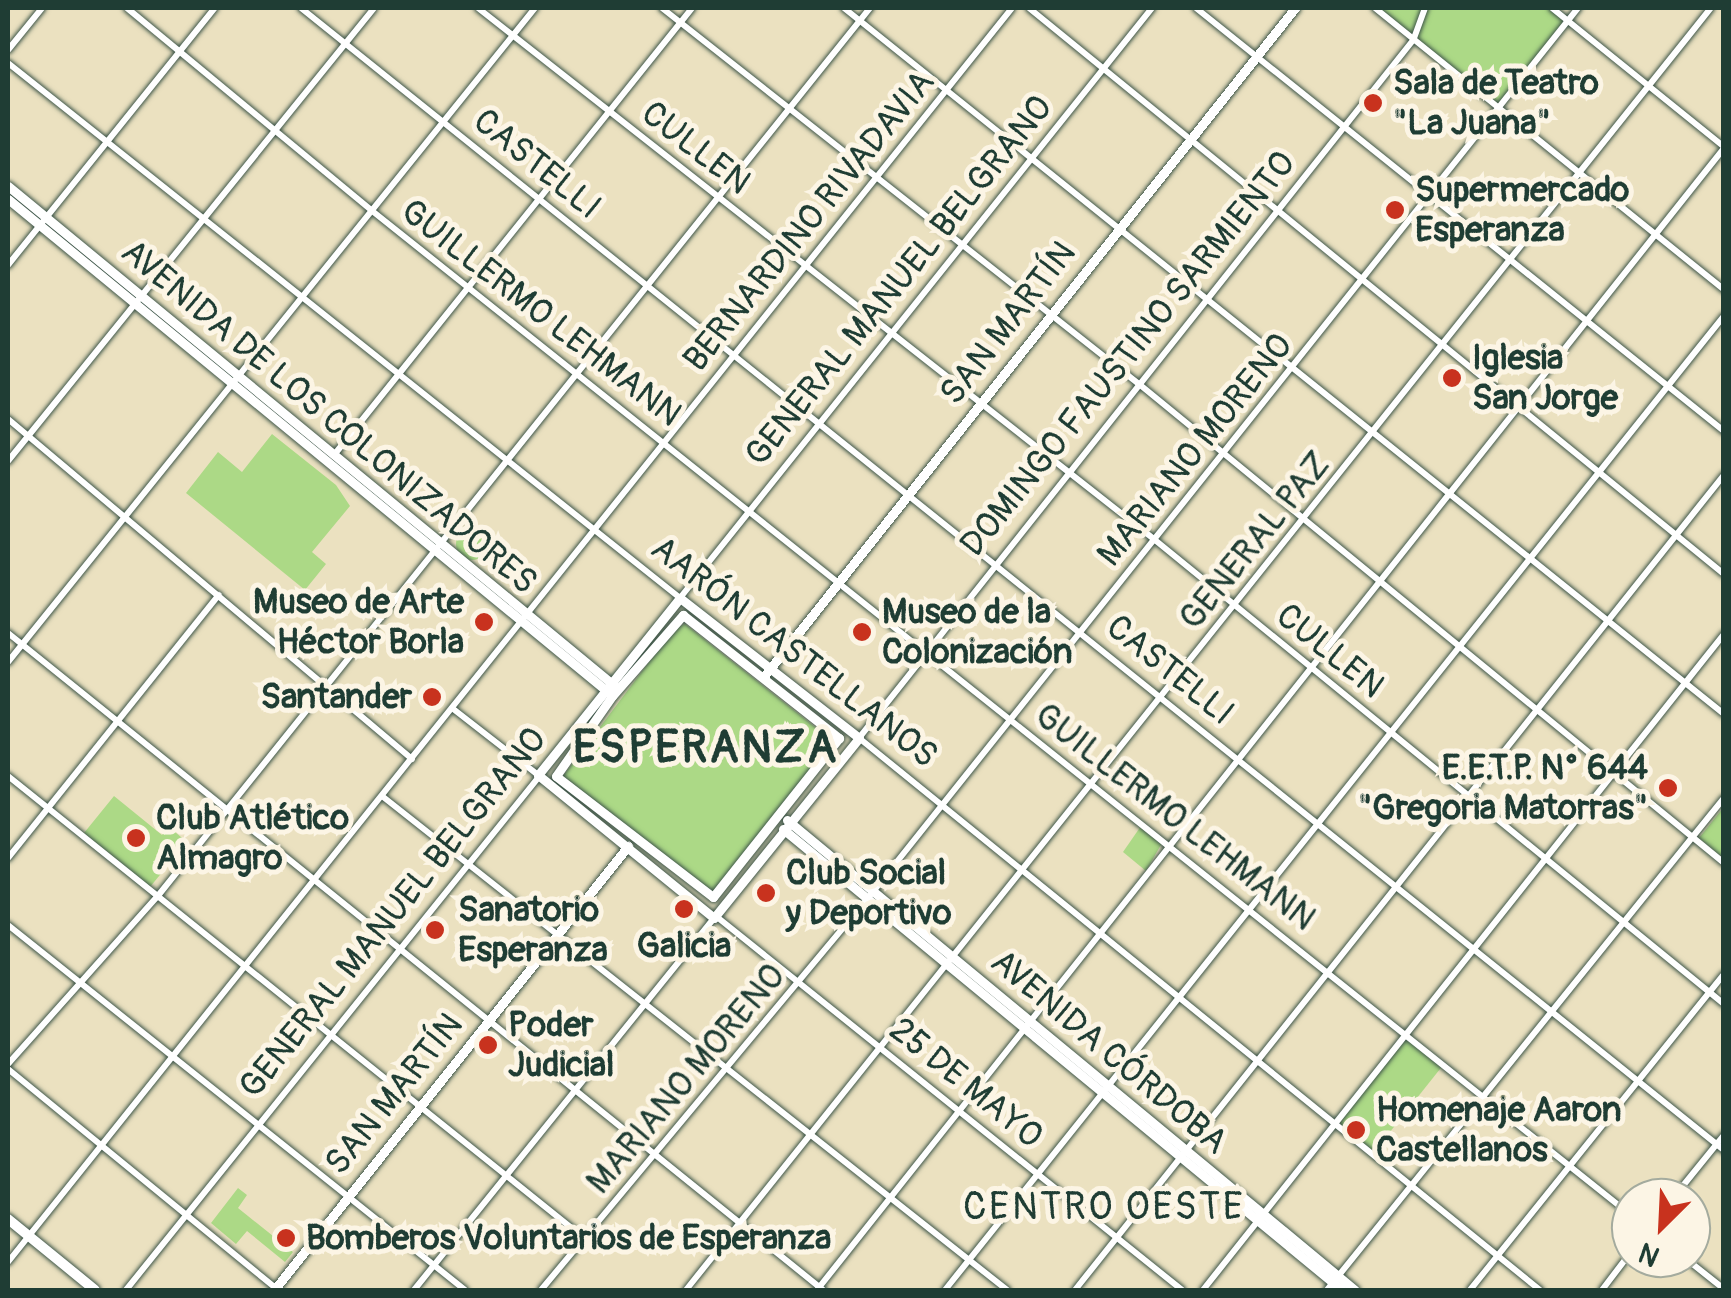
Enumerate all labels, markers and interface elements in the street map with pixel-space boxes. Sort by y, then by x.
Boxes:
street label: BERNARDINO RIVADAVIA [675,62,943,380]
place label: Sala de Teatro "La Juana" [1393,62,1599,144]
street label: GENERAL MANUEL BELGRANO [737,87,1061,475]
street label: CULLEN [633,92,759,204]
marker: Sala de Teatro "La Juana" [1362,92,1384,114]
street label: CASTELLI [465,100,609,228]
street label: DOMINGO FAUSTINO SARMIENTO [952,143,1304,565]
place label: Supermercado Esperanza [1415,169,1629,251]
street label: GUILLERMO LEHMANN [392,190,690,436]
marker: Supermercado Esperanza [1384,199,1406,221]
street label: AVENIDA DE LOS COLONIZADORES [113,231,545,603]
street label: SAN MARTÍN [931,233,1085,413]
street label: MARIANO MORENO [1088,325,1302,575]
place label: Iglesia San Jorge [1472,337,1618,419]
marker: Iglesia San Jorge [1441,367,1463,389]
street label: GENERAL PAZ [1171,444,1339,638]
street label: AARÓN CASTELLANOS [643,527,945,777]
place label: Museo de Arte Héctor Borla [253,581,464,663]
place label: Museo de la Colonización [882,591,1073,673]
street label: CULLEN [1268,595,1392,707]
street label: CASTELLI [1098,606,1242,734]
marker: Museo de Arte Héctor Borla [473,611,495,633]
marker: Museo de la Colonización [851,621,873,643]
place label: Santander [261,676,412,718]
marker: Santander [421,686,443,708]
street label: GUILLERMO LEHMANN [1026,694,1324,940]
street label: GENERAL MANUEL BELGRANO [231,719,555,1107]
district label: ESPERANZA [573,722,839,776]
place label: E.E.T.P. N° 644 "Gregoria Matorras" [1358,747,1648,829]
marker: E.E.T.P. N° 644 "Gregoria Matorras" [1657,777,1679,799]
place label: Club Atlético Almagro [156,797,349,879]
marker: Club Atlético Almagro [125,827,147,849]
place label: Club Social y Deportivo [786,852,951,934]
marker: Club Social y Deportivo [755,882,777,904]
place label: Sanatorio Esperanza [458,889,608,971]
marker: Galicia [673,898,695,920]
marker: Sanatorio Esperanza [422,917,448,943]
place label: Galicia [637,925,731,967]
street label: AVENIDA CÓRDOBA [982,941,1236,1163]
street label: MARIANO MORENO [578,956,794,1202]
place label: Poder Judicial [508,1004,614,1086]
street label: SAN MARTÍN [316,1005,472,1183]
street label: 25 DE MAYO [881,1009,1051,1157]
marker: Poder Judicial [477,1034,499,1056]
place label: Homenaje Aaron Castellanos [1376,1089,1622,1171]
marker: Homenaje Aaron Castellanos [1345,1119,1367,1141]
north arrow [1611,1178,1711,1278]
district label: CENTRO OESTE [963,1185,1245,1231]
place label: Bomberos Voluntarios de Esperanza [306,1217,831,1259]
marker: Bomberos Voluntarios de Esperanza [275,1227,297,1249]
text: N [1634,1234,1665,1274]

